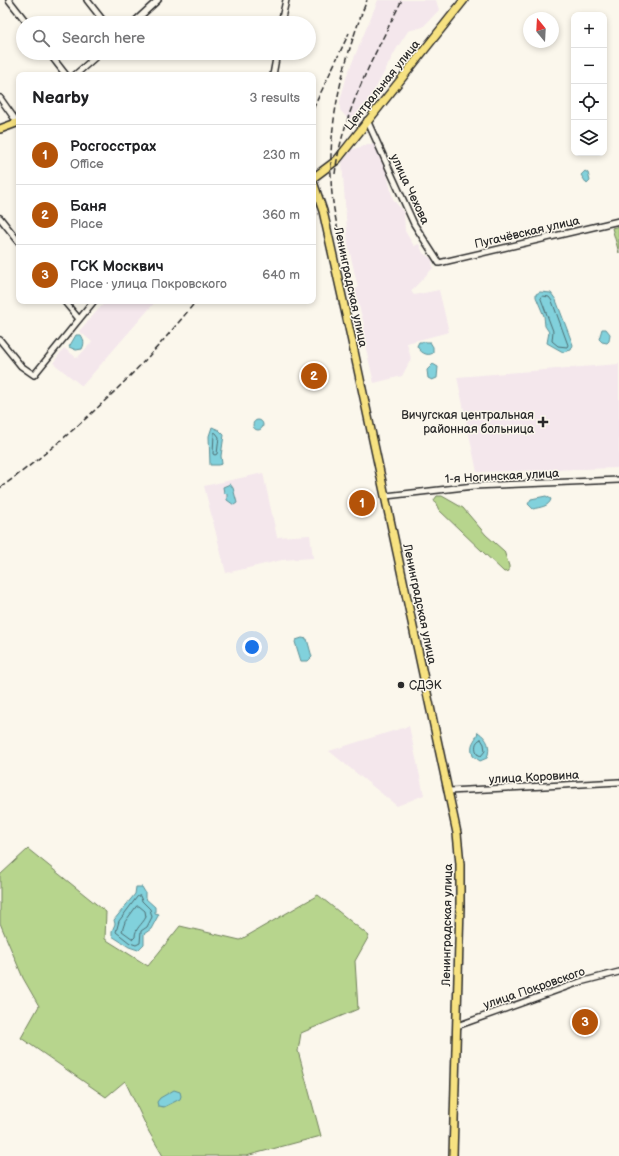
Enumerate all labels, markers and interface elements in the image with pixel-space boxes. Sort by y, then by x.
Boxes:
north arrow [523,12,559,48]
map controls [571,12,607,156]
button: + [571,12,607,48]
search box [16,16,316,60]
icon: search [30,27,52,49]
text: Search here [62,29,145,48]
street label: Центральная улица [341,37,423,134]
button: − [571,48,607,84]
button: locate [571,84,607,120]
text: Nearby [32,88,89,108]
text: 3 results [249,90,300,106]
button: layers [571,120,607,156]
text: Росгосстрах [70,137,156,156]
text: 1 [42,147,48,163]
text: 230 m [263,147,300,163]
street label: улица Чехова [387,152,432,227]
text: Office [70,156,104,172]
text: Баня [70,197,107,216]
text: 2 [41,207,49,223]
text: 360 m [262,207,300,223]
street label: Пугачёвская улица [473,213,581,252]
text: Place [70,216,103,232]
street label: Ленинградская улица [330,225,371,349]
text: ГСК Москвич [70,257,164,276]
text: 3 [41,267,49,283]
text: 640 m [262,267,300,283]
text: Place · улица Покровского [70,276,227,292]
pin: 2 [301,361,327,391]
place label: Вичугская центральная районная больница [401,408,534,437]
marker: Вичугская центральная районная больница [537,416,549,428]
street label: 1-я Ногинская улица [444,466,560,487]
pin: 1 [349,488,375,518]
street label: Ленинградская улица [399,542,440,666]
your location [242,637,262,657]
place label: СДЭК [409,678,442,693]
marker: СДЭК [396,680,406,690]
street label: улица Коровина [489,768,580,787]
street label: Ленинградская улица [439,864,456,987]
street label: улица Покровского [481,964,587,1013]
pin: 3 [572,1007,598,1037]

